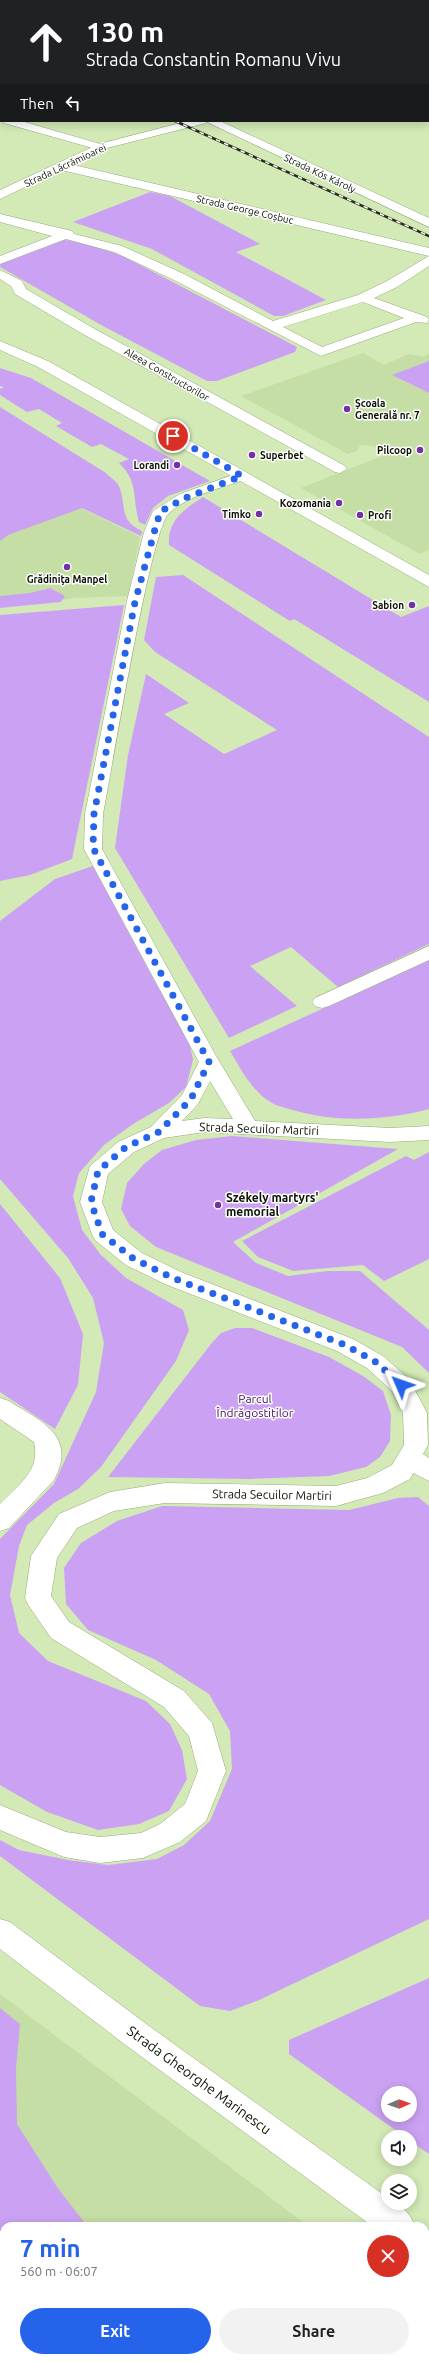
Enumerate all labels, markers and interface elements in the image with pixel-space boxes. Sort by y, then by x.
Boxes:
icon: ahead [20,16,72,68]
text: 130 m [86,16,164,47]
text: Strada Constantin Romanu Vivu [86,49,341,69]
icon: left [62,92,84,114]
text: Then [20,95,54,112]
street label: Strada Lăcrămioarei [23,142,108,189]
street label: Strada Kós Károly [282,152,358,195]
street label: Strada George Coșbuc [195,193,295,226]
street label: Aleea Constructorilor [122,346,211,403]
place label: Școala Generală nr. 7 [355,398,420,421]
marker: Școala Generală nr. 7 [342,404,352,414]
pin [156,419,190,453]
icon: arrive [162,425,184,447]
place label: Pilcoop [377,445,412,456]
marker: Pilcoop [415,445,425,455]
marker: Superbet [247,450,257,460]
place label: Superbet [260,450,304,461]
place label: Lorandi [133,460,169,471]
marker: Lorandi [172,460,182,470]
place label: Kozomania [280,498,331,509]
marker: Kozomania [334,498,344,508]
place label: Timko [222,509,251,520]
marker: Timko [254,509,264,519]
marker: Profi [355,510,365,520]
place label: Profi [368,510,391,521]
marker: Grădinița Manpel [62,562,72,572]
place label: Grădinița Manpel [27,574,107,585]
place label: Sabion [372,600,404,611]
marker: Sabion [407,600,417,610]
street label: Strada Secuilor Martiri [199,1120,319,1137]
place label: Székely martyrs' memorial [226,1191,318,1218]
marker: Székely martyrs' memorial [213,1200,223,1210]
position arrow [380,1364,422,1406]
park label: Parcul Îndrăgostiților [216,1392,294,1419]
street label: Strada Secuilor Martiri [212,1487,332,1502]
street label: Strada Gheorghe Marinescu [124,2022,274,2138]
north arrow [381,2086,417,2122]
map controls [381,2086,417,2210]
button: sound [381,2130,417,2166]
button: layers [381,2174,417,2210]
text: 7 min [20,2235,81,2262]
button: close [367,2235,409,2277]
text: 560 m · 06:07 [20,2264,98,2278]
button: Exit [20,2308,211,2354]
button: Share [219,2308,409,2354]

